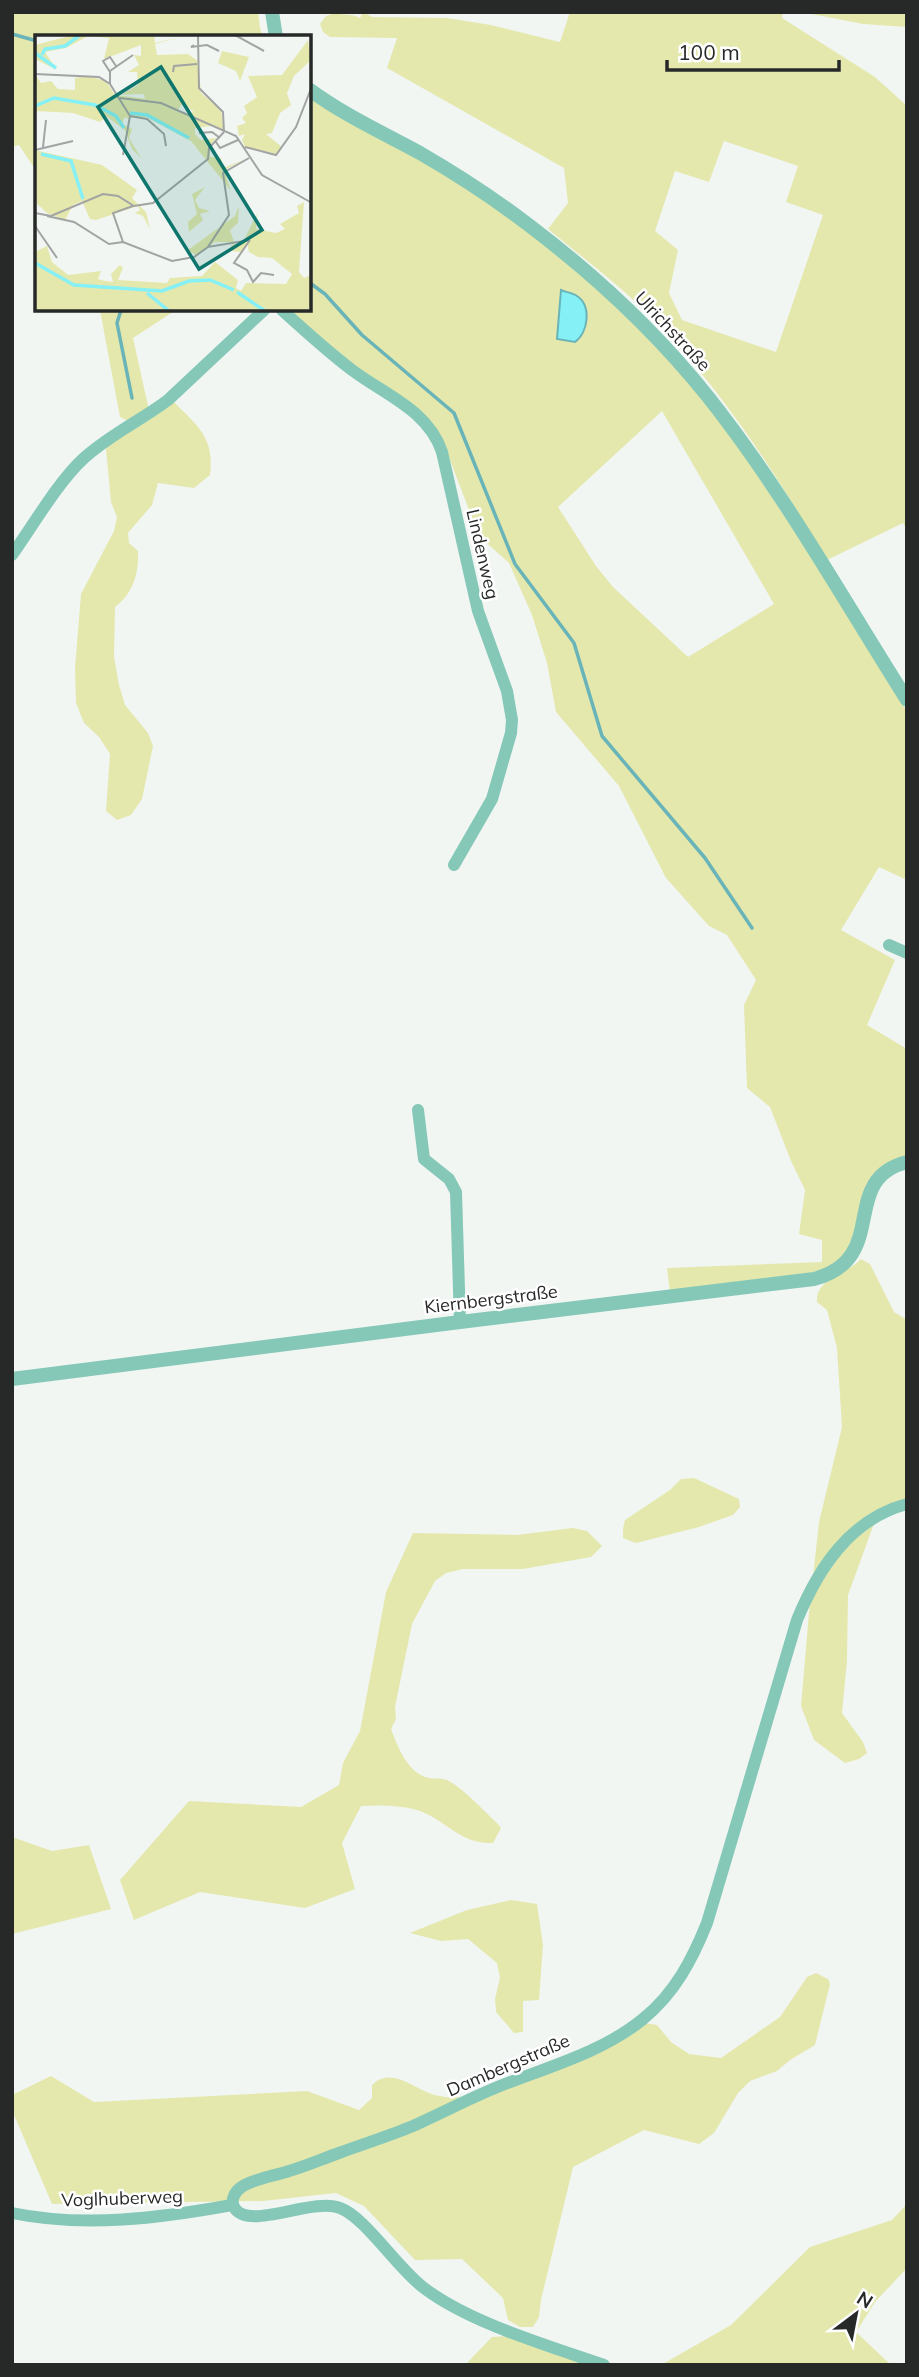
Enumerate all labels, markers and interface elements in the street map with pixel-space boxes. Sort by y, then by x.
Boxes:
scale bar [667,28,838,72]
inset map [35,35,312,312]
text: 100 m [678,39,740,65]
street label: Ulrichstraße [630,286,716,376]
street label: Lindenweg [461,507,505,601]
street label: Kiernbergstraße [423,1279,559,1319]
street label: Dambergstraße [443,2029,573,2101]
street label: Voglhuberweg [61,2184,183,2212]
north arrow [821,2279,891,2349]
text: N [853,2286,877,2314]

